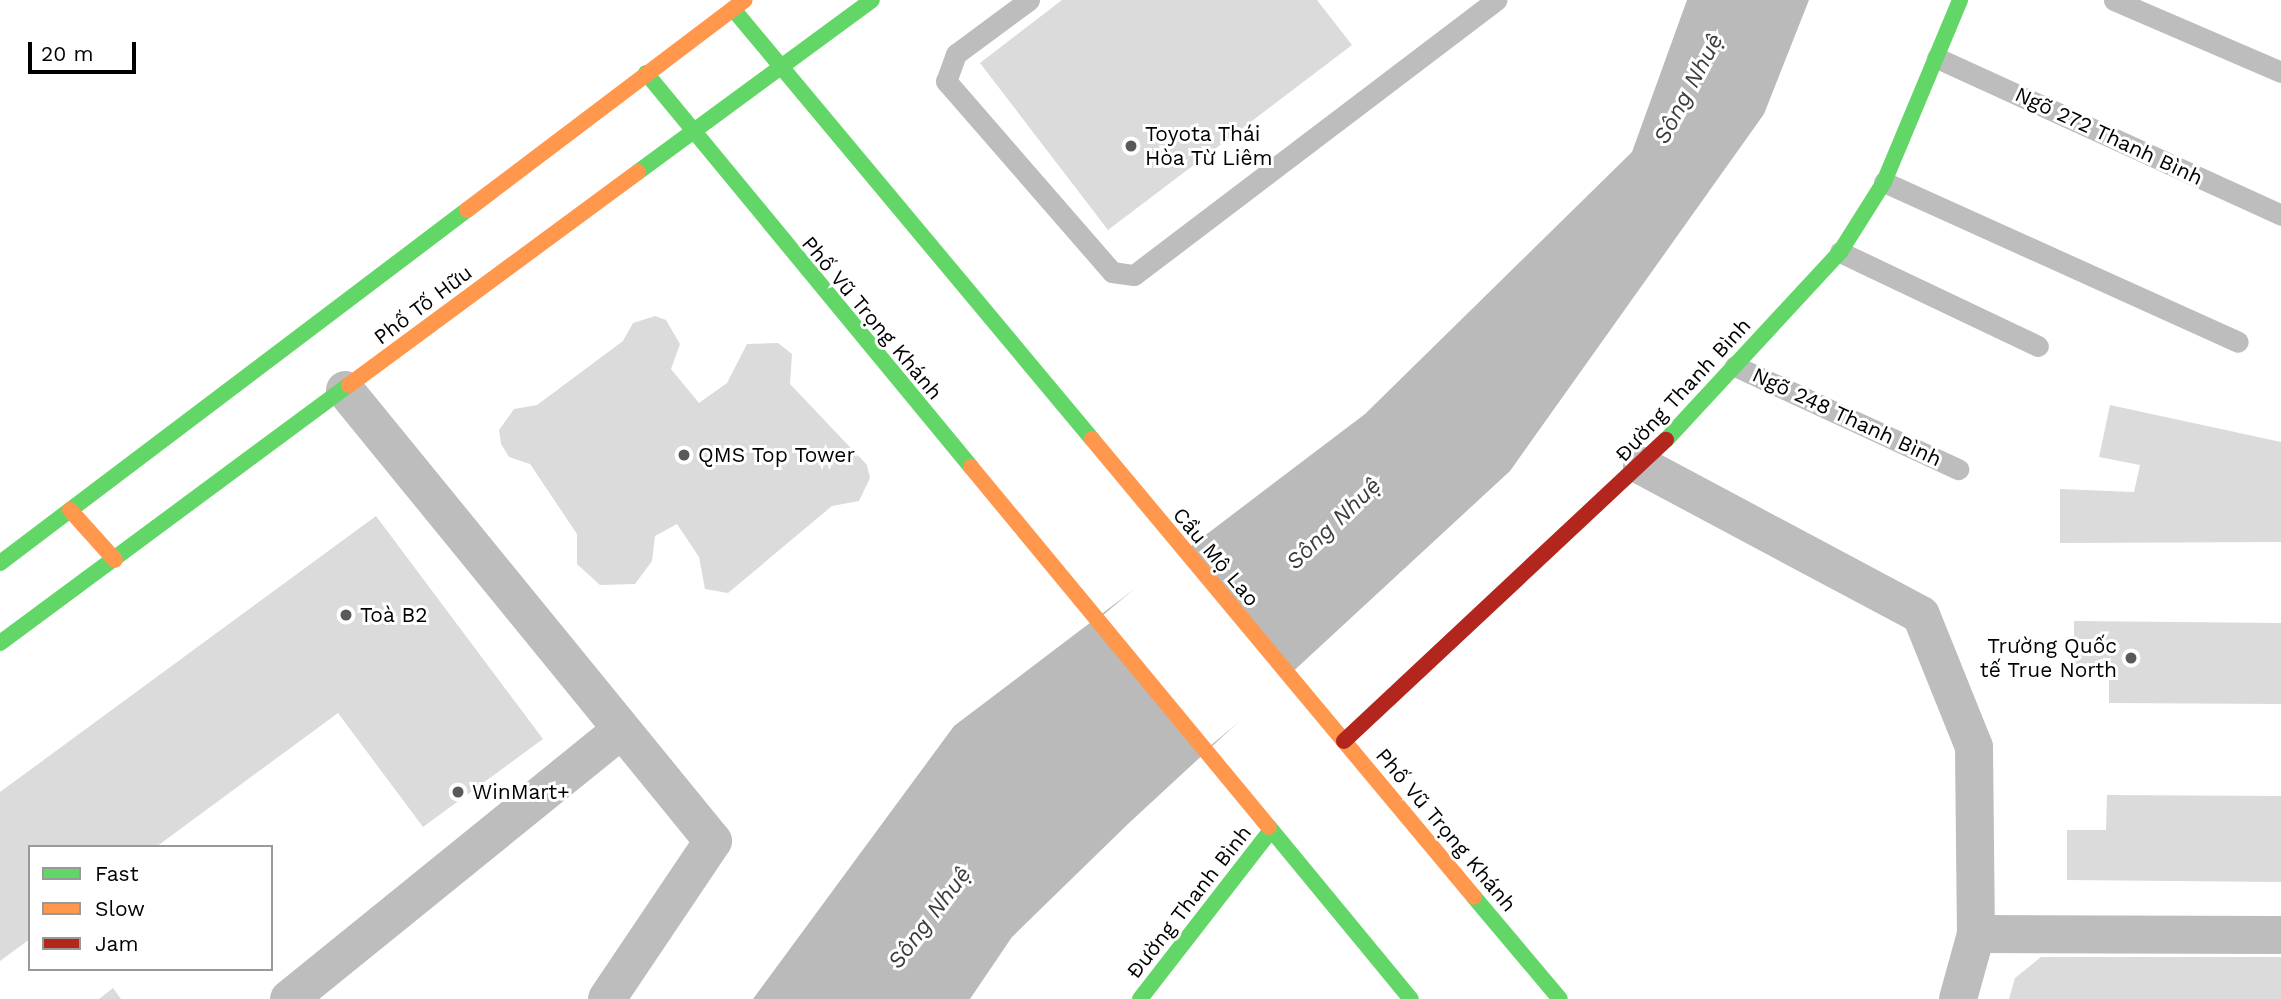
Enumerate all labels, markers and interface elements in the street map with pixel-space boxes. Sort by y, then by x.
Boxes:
scale bar [32,28,140,72]
water label: Sông Nhuệ [1648,29,1730,149]
text: 20 m [41,41,93,66]
street label: Ngõ 272 Thanh Bình [2011,81,2207,191]
place label: Toyota Thái Hòa Từ Liêm [1145,121,1274,171]
marker: Toyota Thái Hòa Từ Liêm [1123,138,1139,154]
street label: Phố Vũ Trọng Khánh [796,231,948,405]
street label: Phố Tố Hữu [369,260,477,350]
street label: Đường Thanh Bình [1610,313,1756,467]
street label: Ngõ 248 Thanh Bình [1748,362,1946,472]
place label: QMS Top Tower [698,442,856,468]
marker: QMS Top Tower [676,447,692,463]
water label: Sông Nhuệ [1281,472,1387,576]
street label: Cầu Mộ Lao [1167,503,1265,611]
place label: Toà B2 [360,602,428,628]
marker: Toà B2 [338,607,354,623]
place label: Trường Quốc tế True North [1979,633,2117,683]
marker: Trường Quốc tế True North [2123,650,2139,666]
street label: Phố Vũ Trọng Khánh [1370,743,1522,917]
place label: WinMart+ [472,779,570,805]
marker: WinMart+ [450,784,466,800]
street label: Đường Thanh Bình [1121,820,1257,984]
legend [28,845,273,971]
text: Fast [95,861,139,886]
water label: Sông Nhuệ [883,861,977,975]
text: Slow [95,896,145,921]
text: Jam [95,931,138,956]

